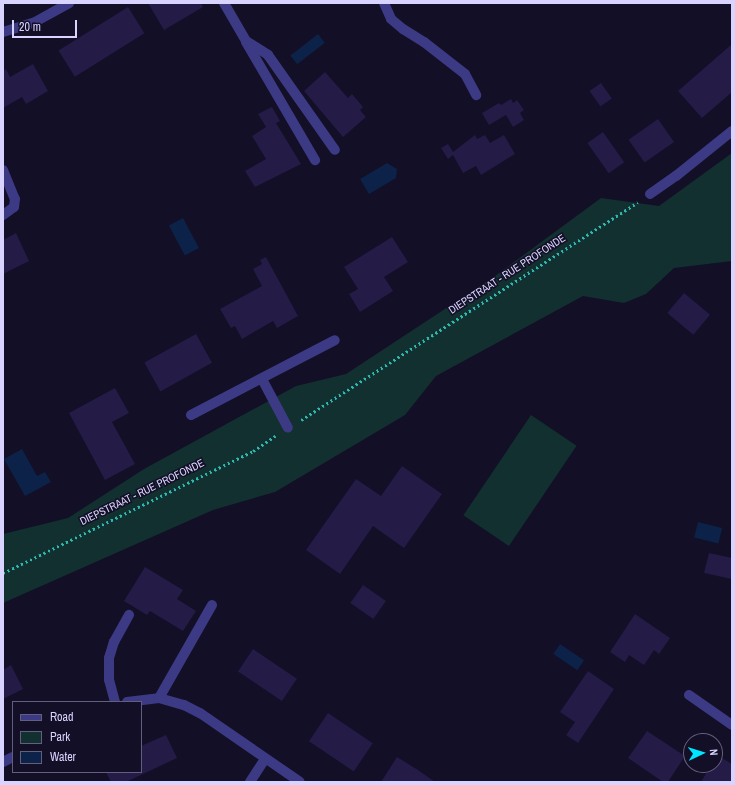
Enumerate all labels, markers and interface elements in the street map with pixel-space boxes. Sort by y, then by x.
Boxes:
scale bar [14,12,79,38]
text: 20 m [19,19,41,35]
street label: DIEPSTRAAT - RUE PROFONDE [446,231,568,317]
street label: DIEPSTRAAT - RUE PROFONDE [78,456,206,528]
legend [12,701,142,773]
text: Road [50,709,74,725]
text: Park [50,729,70,745]
north arrow [683,733,723,773]
text: N [707,748,721,756]
text: Water [50,749,76,765]

